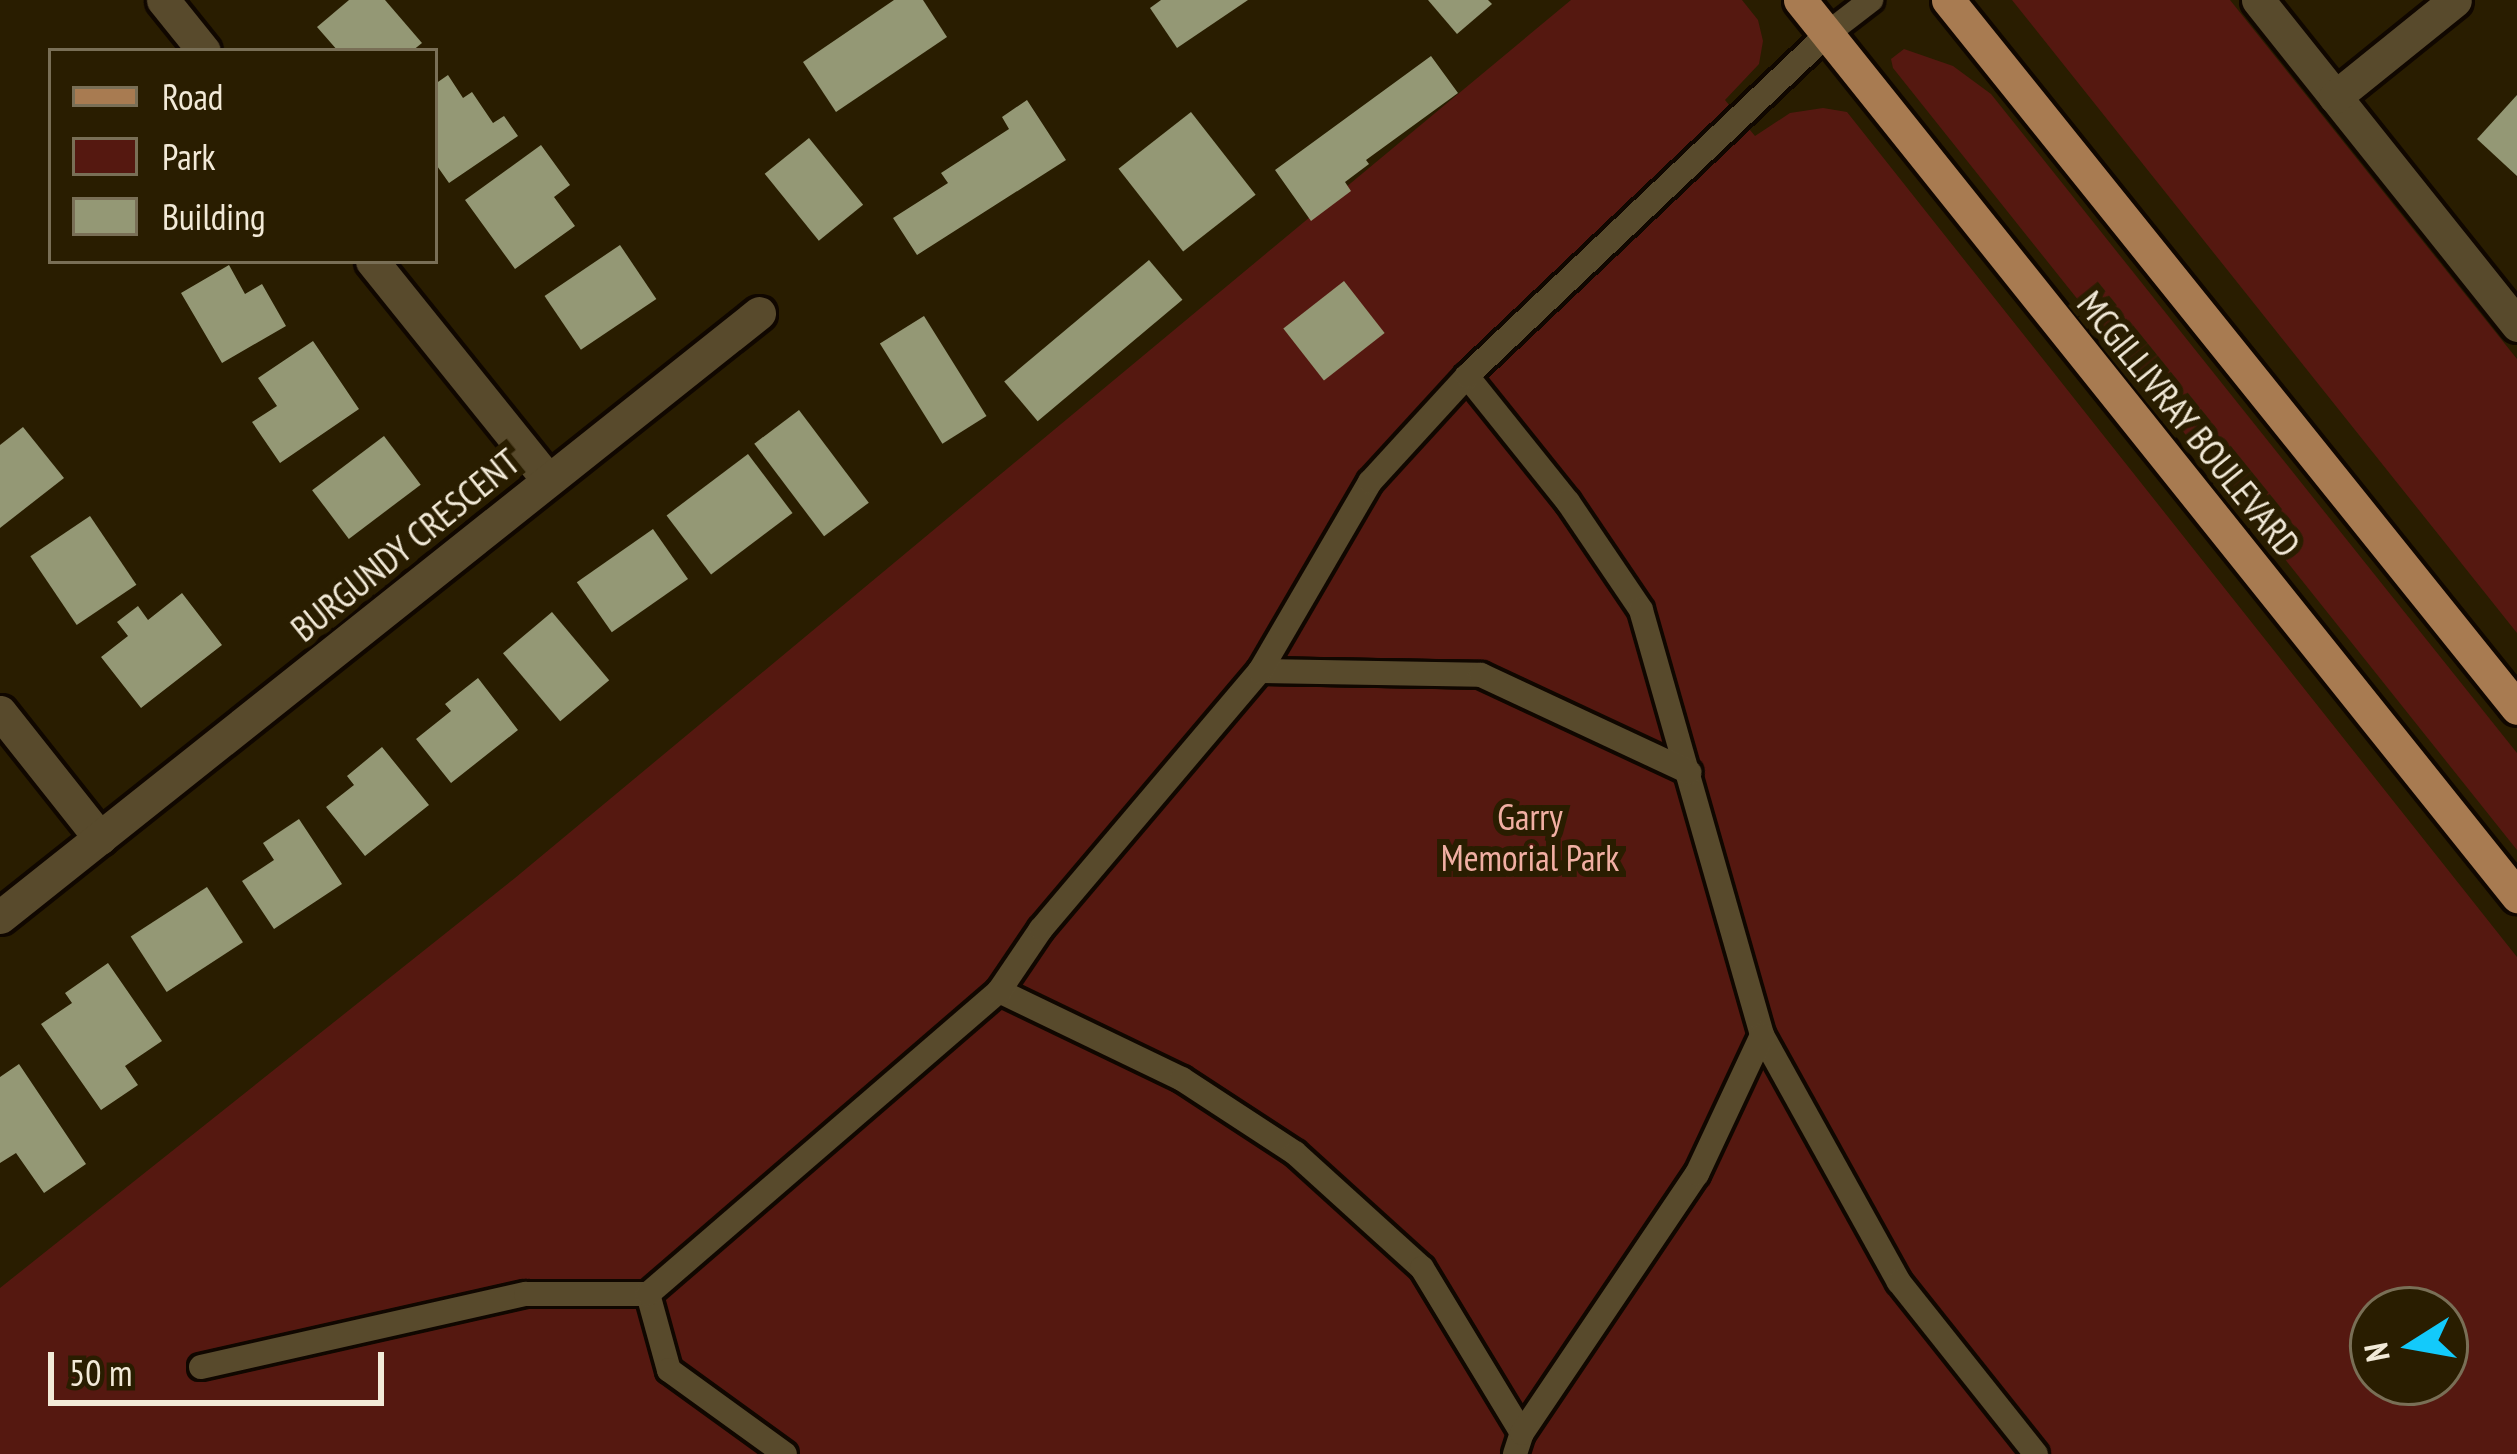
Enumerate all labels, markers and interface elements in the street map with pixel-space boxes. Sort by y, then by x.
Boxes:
legend [48,48,438,264]
text: Road [162,73,223,120]
text: Park [162,133,216,180]
text: Building [162,193,266,240]
street label: MCGILLIVRAY BOULEVARD [2069,282,2309,566]
street label: BURGUNDY CRESCENT [282,440,528,650]
park label: Garry Memorial Park [1441,794,1619,879]
north arrow [2349,1286,2469,1406]
scale bar [54,1328,390,1402]
text: N [2353,1340,2399,1365]
text: 50 m [69,1349,132,1396]

